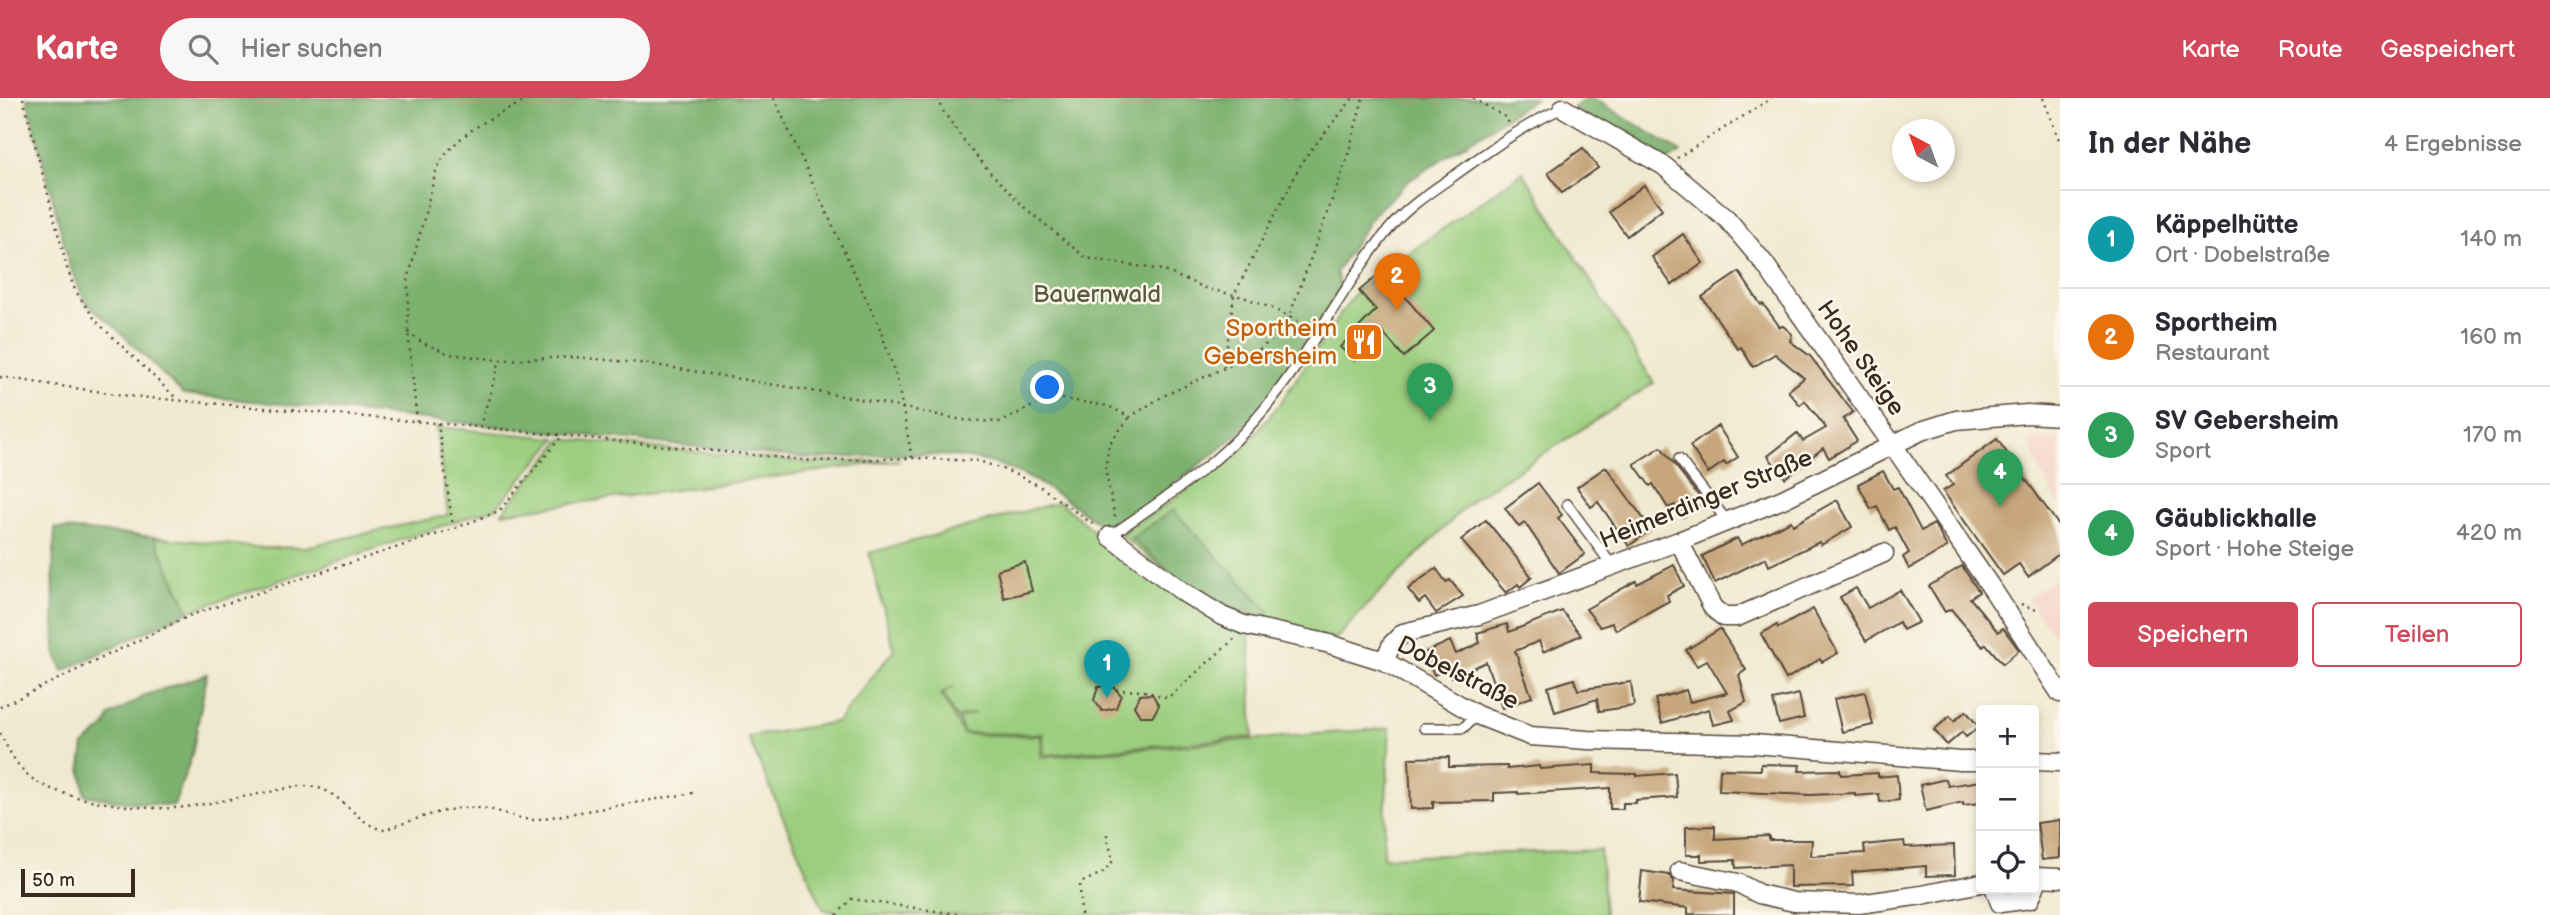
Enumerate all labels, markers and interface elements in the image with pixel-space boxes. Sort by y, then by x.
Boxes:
search box [160,18,650,81]
text: Karte [35,29,118,69]
icon: search [184,30,222,68]
text: Hier suchen [240,34,383,65]
text: Karte [2181,35,2240,64]
text: Route [2278,35,2343,64]
text: Gespeichert [2381,35,2515,64]
north arrow [1892,119,1955,182]
text: In der Nähe [2088,126,2251,162]
text: 4 Ergebnisse [2384,130,2522,158]
text: Käppelhütte [2155,210,2298,241]
text: 1 [2106,225,2116,253]
text: 140 m [2460,225,2522,253]
text: Ort · Dobelstraße [2155,241,2330,269]
pin: 2 [1374,253,1420,311]
park label: Bauernwald [1033,280,1161,309]
street label: Hohe Steige [1811,295,1911,421]
text: Sportheim [2155,308,2278,339]
place label: Sportheim Gebersheim [1204,314,1337,371]
restaurant icon: Sportheim Gebersheim [1343,321,1385,363]
text: 2 [2104,323,2118,351]
text: 160 m [2460,323,2522,351]
text: Restaurant [2155,339,2269,367]
pin: 3 [1407,363,1453,421]
your location [1030,370,1064,404]
text: SV Gebersheim [2155,406,2339,437]
text: 3 [2104,421,2118,449]
text: 170 m [2463,421,2522,449]
text: Sport [2155,437,2211,465]
street label: Heimerdinger Straße [1595,443,1817,555]
pin: 4 [1977,449,2023,507]
text: Gäublickhalle [2155,504,2317,535]
text: 4 [2104,519,2118,547]
text: 420 m [2456,519,2522,547]
text: Sport · Hohe Steige [2155,535,2354,563]
button: Speichern [2088,602,2298,667]
button: Teilen [2312,602,2522,667]
street label: Dobelstraße [1392,630,1524,716]
pin: 1 [1084,640,1130,698]
map controls [1976,705,2039,894]
button: + [1976,705,2039,768]
button: − [1976,768,2039,831]
button: locate [1976,831,2039,894]
scale bar [21,866,135,898]
text: 50 m [32,869,75,892]

